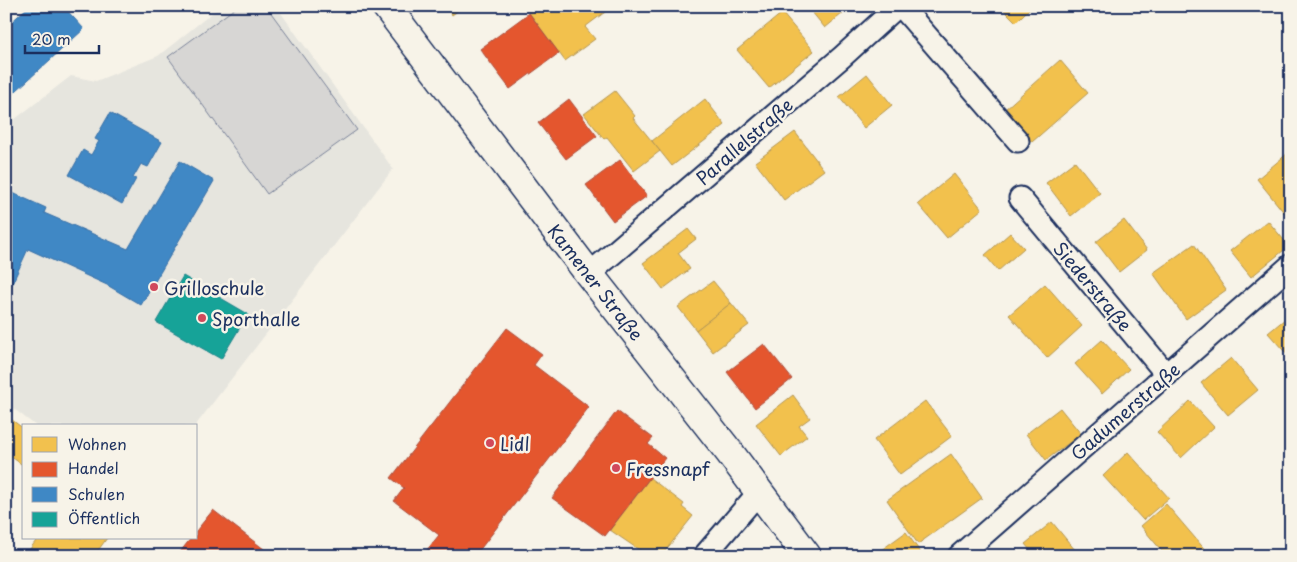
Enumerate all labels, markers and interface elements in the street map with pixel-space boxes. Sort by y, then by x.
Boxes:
scale bar [25,22,99,54]
text: 20 m [32,27,71,50]
street label: Parallelstraße [690,91,798,191]
street label: Kamener Straße [542,218,650,346]
street label: Siederstraße [1047,235,1139,337]
place label: Grilloschule [164,274,264,301]
marker: Grilloschule [148,281,160,293]
place label: Sporthalle [212,305,301,332]
marker: Sporthalle [196,312,208,324]
street label: Gadumerstraße [1064,356,1186,466]
legend [22,424,198,540]
place label: Lidl [500,430,530,457]
text: Wohnen [68,432,127,455]
marker: Lidl [484,437,496,449]
place label: Fressnapf [626,455,711,482]
text: Handel [68,456,119,479]
marker: Fressnapf [610,462,622,474]
text: Schulen [68,482,125,505]
text: Öffentlich [68,506,140,529]

